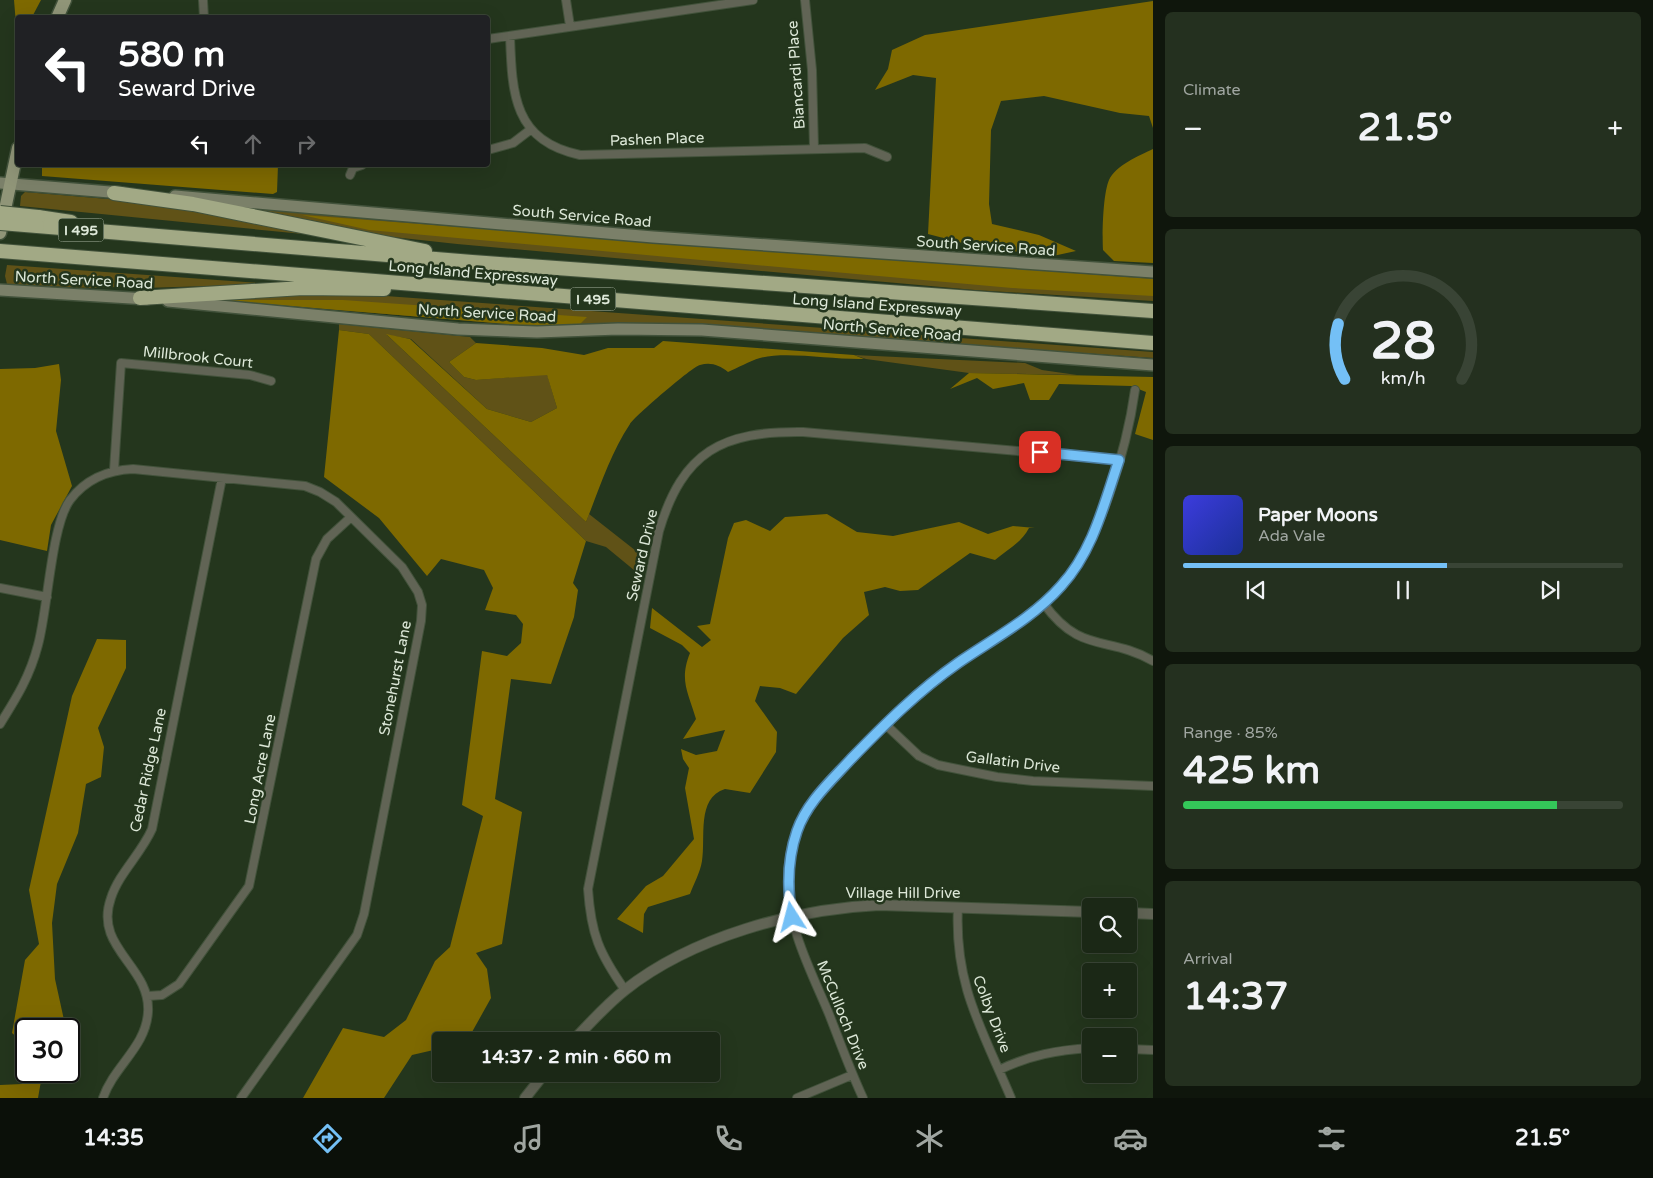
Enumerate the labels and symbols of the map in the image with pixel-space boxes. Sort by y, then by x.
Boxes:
street label: Biancardi Place [783,20,809,130]
street label: Pashen Place [609,128,705,150]
street label: South Service Road [512,201,652,231]
road number: I 495 [58,218,104,242]
street label: South Service Road [916,232,1056,260]
street label: Long Island Expressway [388,257,558,289]
street label: North Service Road [14,267,154,293]
road number: I 495 [570,288,616,310]
street label: Long Island Expressway [792,290,962,320]
street label: North Service Road [417,300,557,326]
street label: North Service Road [822,315,962,345]
street label: Millbrook Court [142,342,254,372]
pin [1019,431,1061,473]
street label: Seward Drive [623,507,661,603]
street label: Stonehurst Lane [375,619,415,737]
street label: Cedar Ridge Lane [126,706,170,834]
street label: Long Acre Lane [240,712,280,826]
street label: Gallatin Drive [965,747,1061,777]
street label: Village Hill Drive [846,884,960,902]
position arrow [765,890,817,942]
street label: McCulloch Drive [813,958,873,1072]
street label: Colby Drive [969,973,1015,1055]
speed limit sign: 30 [15,1018,80,1083]

